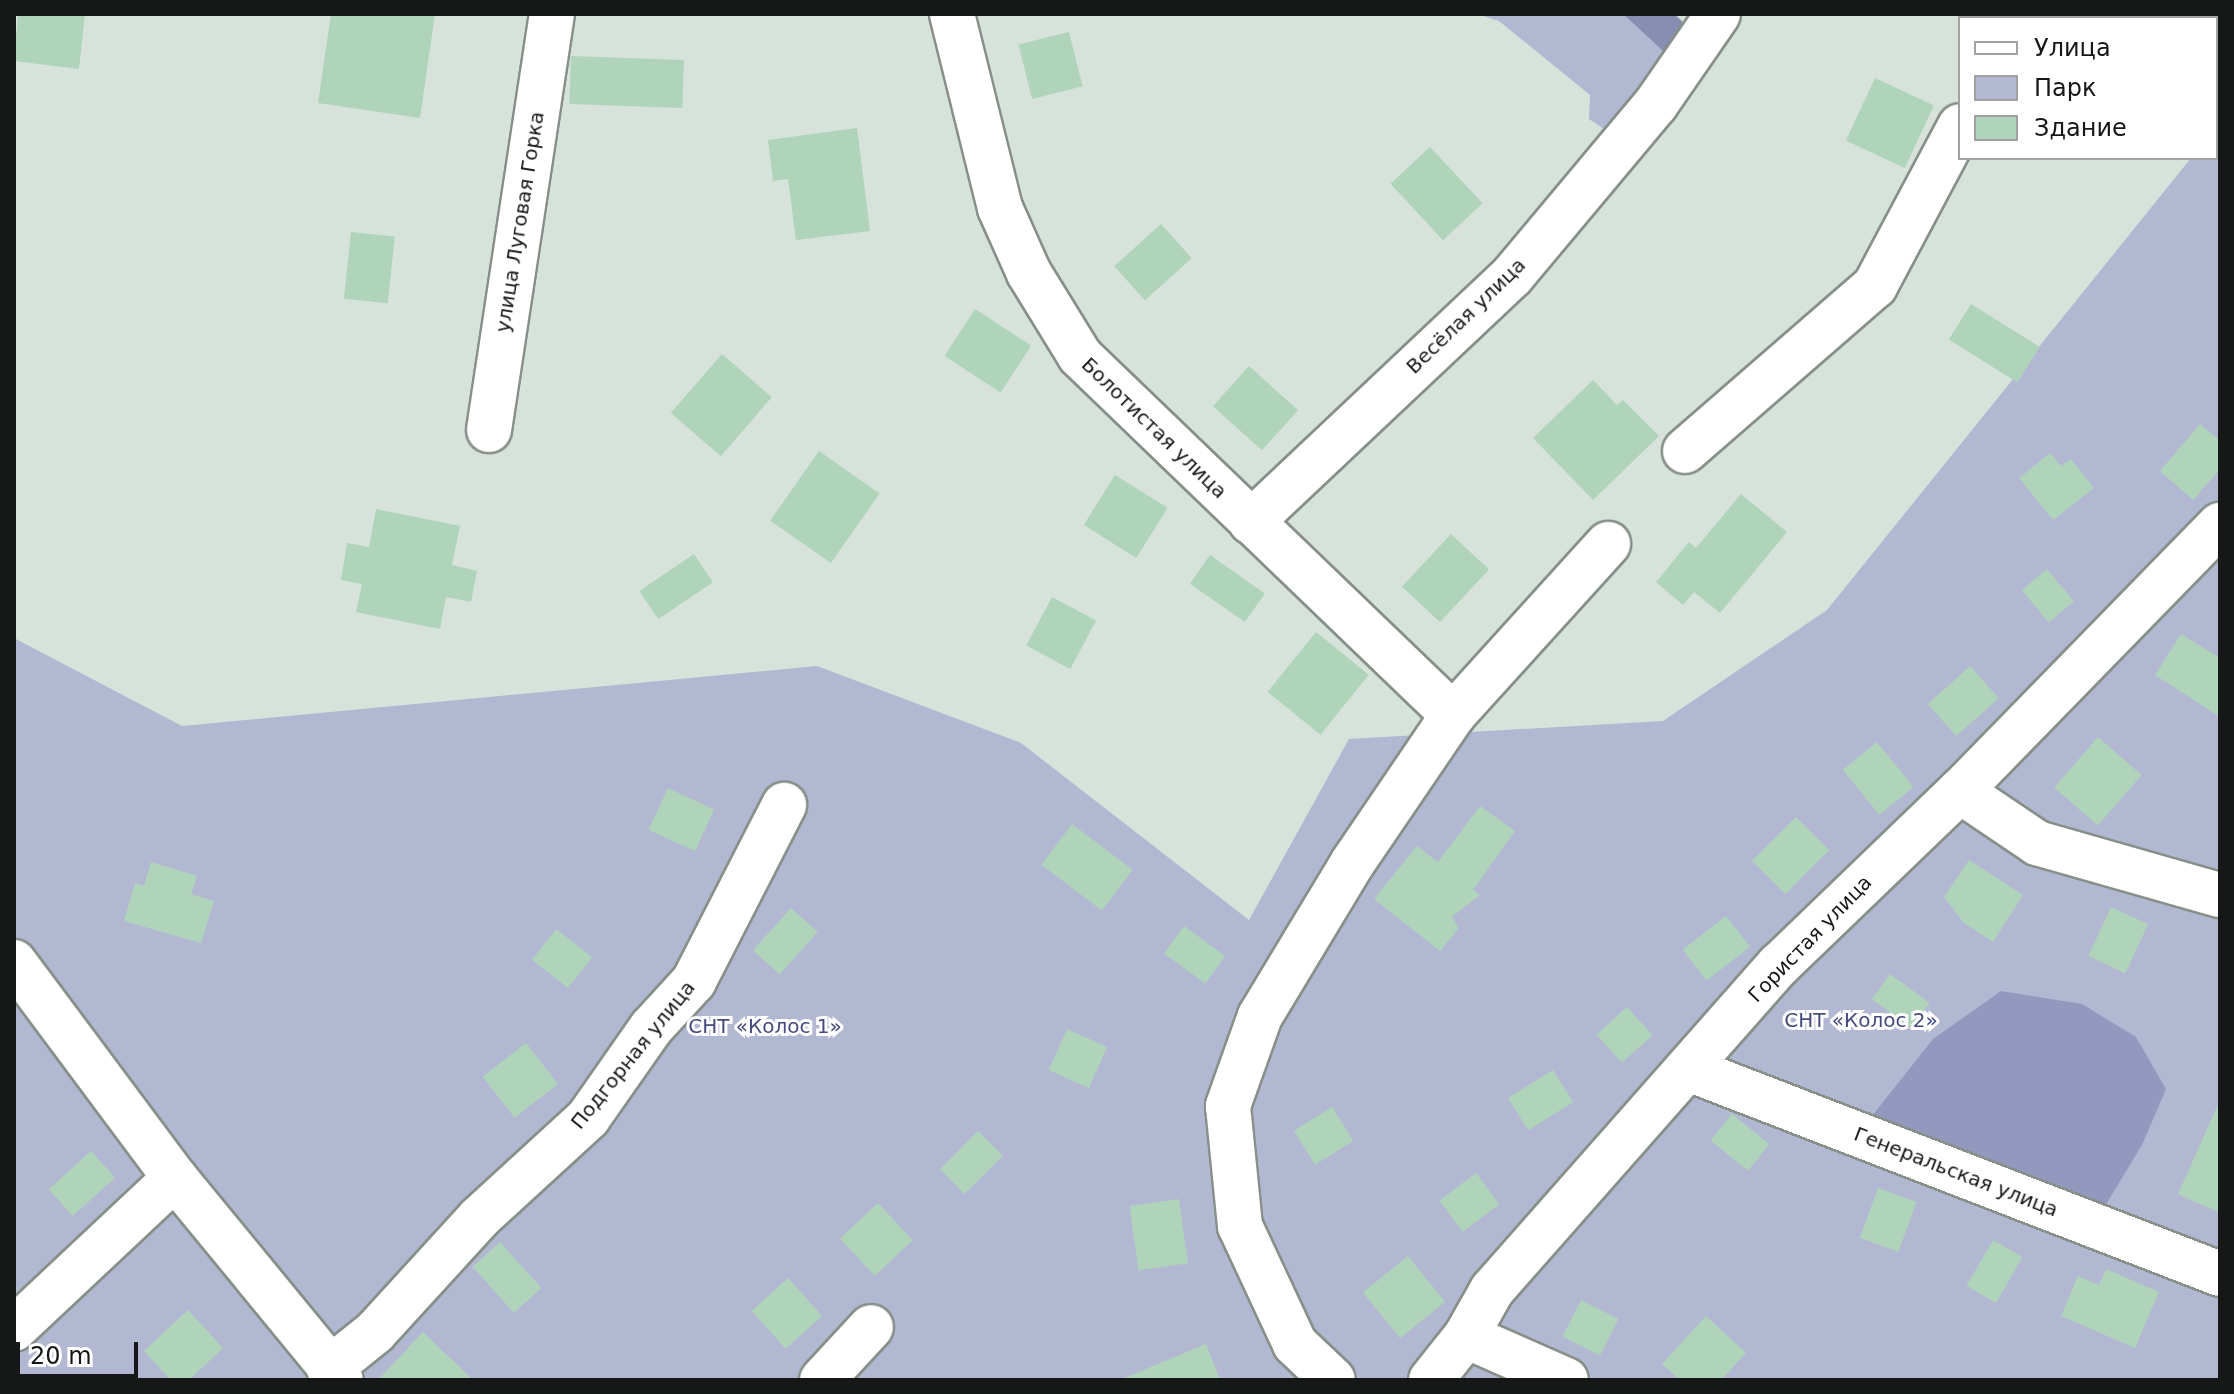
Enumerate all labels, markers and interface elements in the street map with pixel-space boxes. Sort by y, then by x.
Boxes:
legend [1958,16,2218,160]
text: Улица [2034,34,2111,62]
text: Парк [2034,74,2096,102]
street label: улица Луговая Горка [491,110,549,334]
text: Здание [2034,114,2127,142]
street label: Весёлая улица [1401,253,1531,379]
street label: Болотистая улица [1076,353,1232,503]
street label: Гористая улица [1743,871,1877,1007]
street label: Подгорная улица [566,976,700,1134]
park label: СНТ «Колос 2» [1784,1008,1938,1032]
park label: СНТ «Колос 1» [688,1014,842,1038]
street label: Генеральская улица [1851,1122,2061,1222]
scale bar [20,1326,142,1376]
text: 20 m [30,1342,92,1370]

